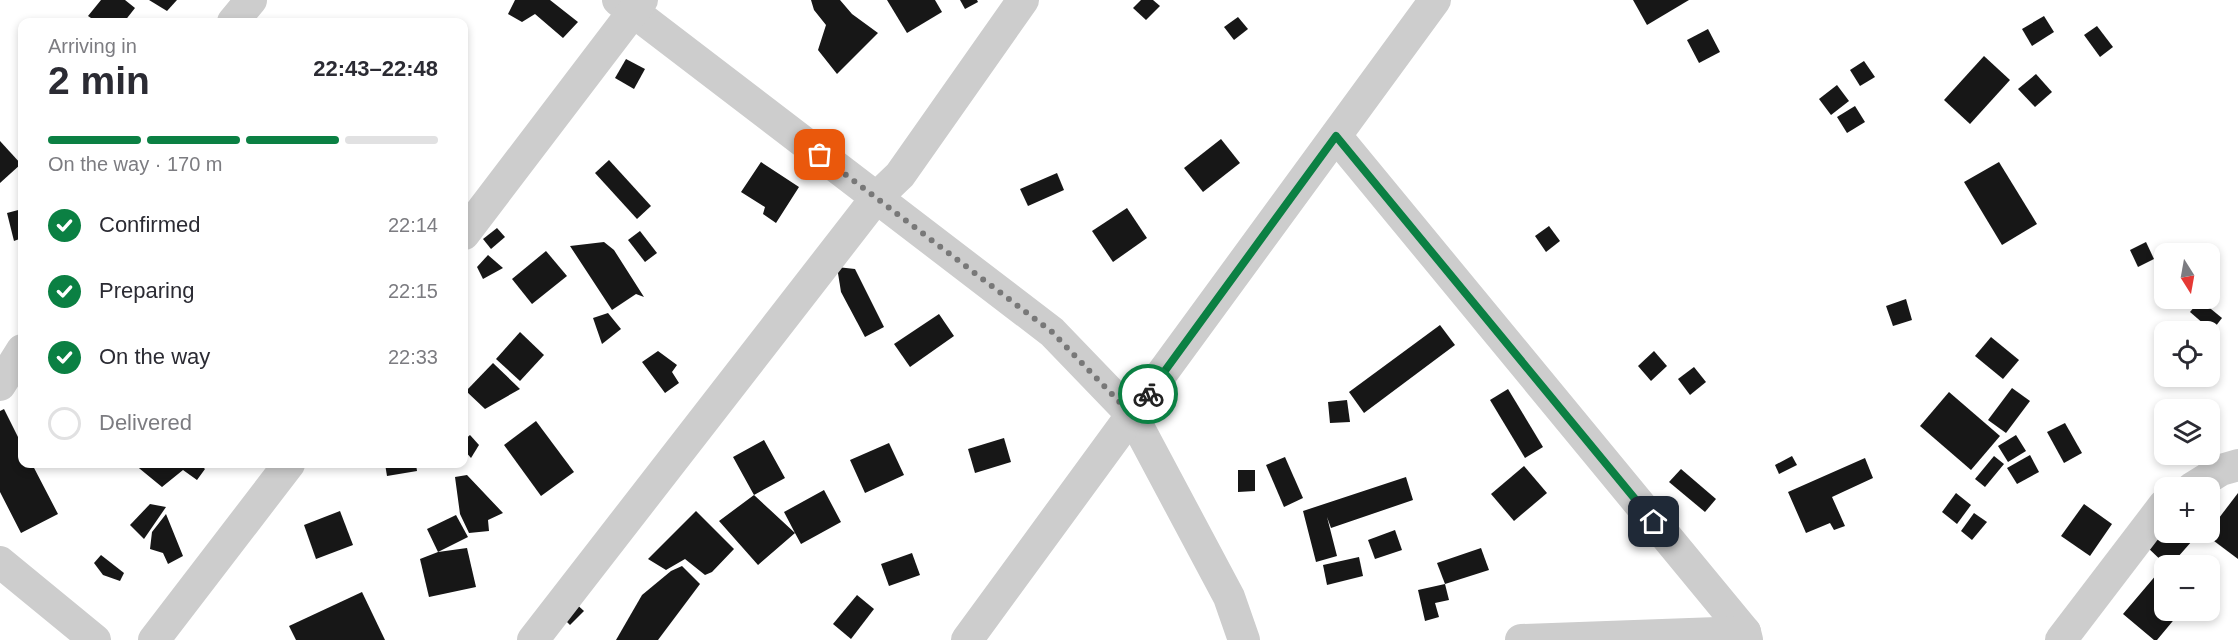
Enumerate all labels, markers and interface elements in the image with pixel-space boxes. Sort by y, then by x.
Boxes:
text: Arriving in [48,35,137,57]
text: 22:43–22:48 [313,56,438,81]
text: 2 min [48,59,150,102]
pin [794,129,845,180]
icon: bag [803,138,836,171]
text: On the way · 170 m [48,153,223,175]
icon: check [48,209,81,242]
text: Confirmed [99,212,200,237]
text: 22:14 [388,214,438,236]
north arrow [2154,243,2220,309]
map controls [2154,243,2220,621]
icon: check [48,275,81,308]
text: Preparing [99,278,194,303]
text: 22:15 [388,280,438,302]
button: locate [2154,321,2220,387]
icon: check [48,341,81,374]
text: On the way [99,344,210,369]
text: 22:33 [388,346,438,368]
courier [1118,364,1178,424]
icon: bike [1132,378,1165,411]
button: layers [2154,399,2220,465]
text: Delivered [99,410,192,435]
button: + [2154,477,2220,543]
pin [1628,496,1679,547]
icon: home [1637,505,1670,538]
button: − [2154,555,2220,621]

